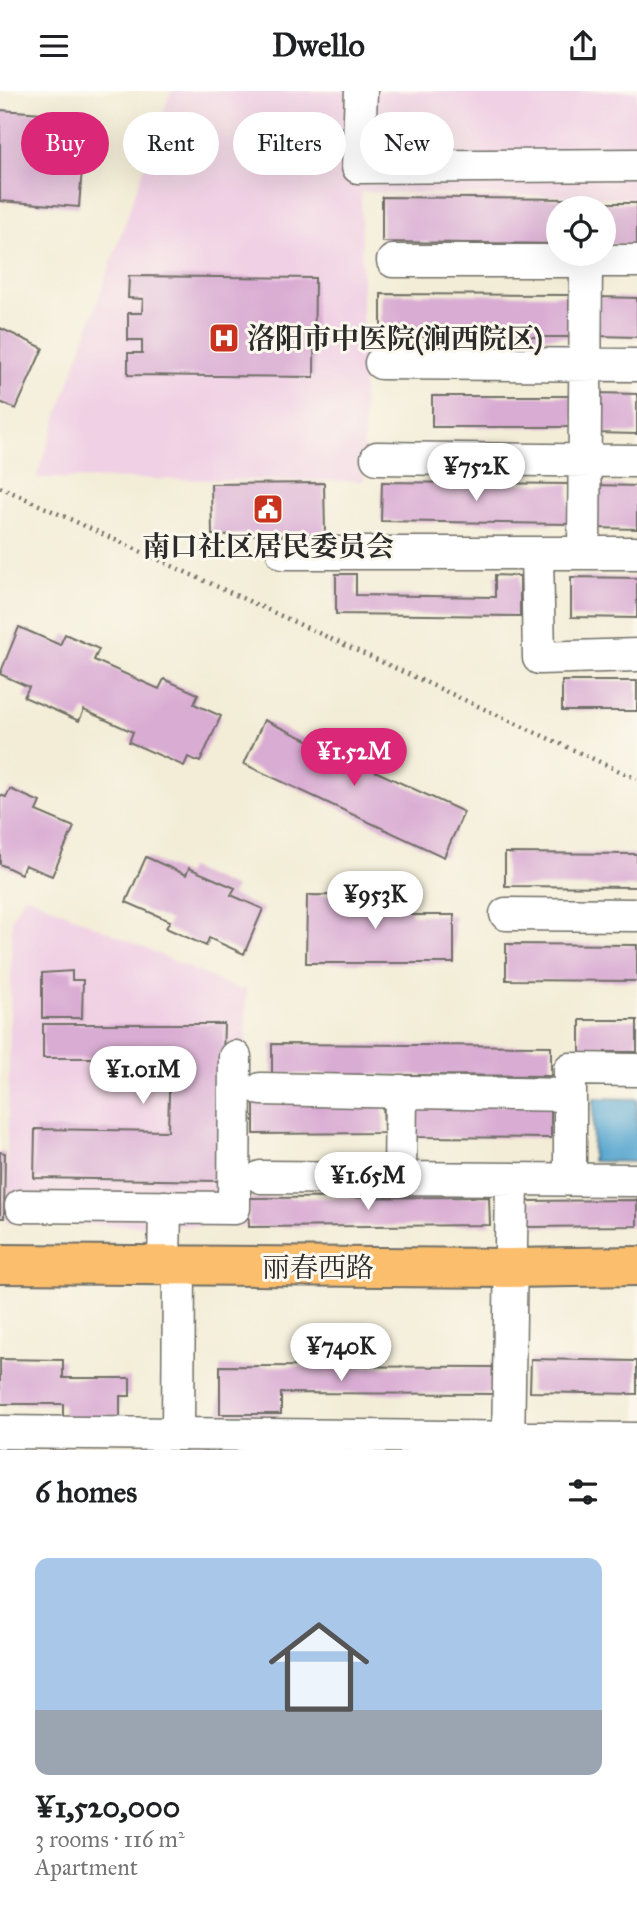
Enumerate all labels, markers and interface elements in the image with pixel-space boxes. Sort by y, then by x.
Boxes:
text: Dwello [272,26,365,65]
icon: menu [35,27,73,65]
icon: share [564,27,602,65]
chip: Buy [21,112,109,175]
chip: Rent [123,112,219,175]
chip: Filters [233,112,346,175]
chip: New [360,112,454,175]
map controls [546,196,616,266]
button: locate [546,196,616,266]
hospital icon: 洛阳市中医院(涧西院区) [207,321,241,355]
place label: 洛阳市中医院(涧西院区) [247,321,543,356]
pin: ¥752K [427,443,525,503]
text: ¥752K [443,452,509,480]
public building icon: 南口社区居民委员会 [251,492,285,526]
place label: 南口社区居民委员会 [142,529,394,564]
pin: ¥1.52M [297,729,411,788]
text: ¥1.52M [317,737,391,765]
pin: ¥953K [326,871,424,931]
text: ¥953K [343,880,407,908]
pin: ¥1.01M [86,1047,200,1106]
text: ¥1.01M [106,1055,180,1083]
pin: ¥1.65M [311,1153,425,1212]
text: ¥1.65M [330,1161,406,1189]
street label: 丽春西路 [262,1250,374,1285]
pin: ¥740K [292,1323,390,1383]
text: ¥740K [306,1332,376,1360]
icon: filters [564,1473,602,1511]
text: 6 homes [35,1474,137,1510]
icon: home [256,1604,382,1730]
text: ¥1,520,000 [35,1789,180,1825]
text: 3 rooms · 116 m² [35,1825,185,1853]
text: Apartment [35,1853,138,1881]

